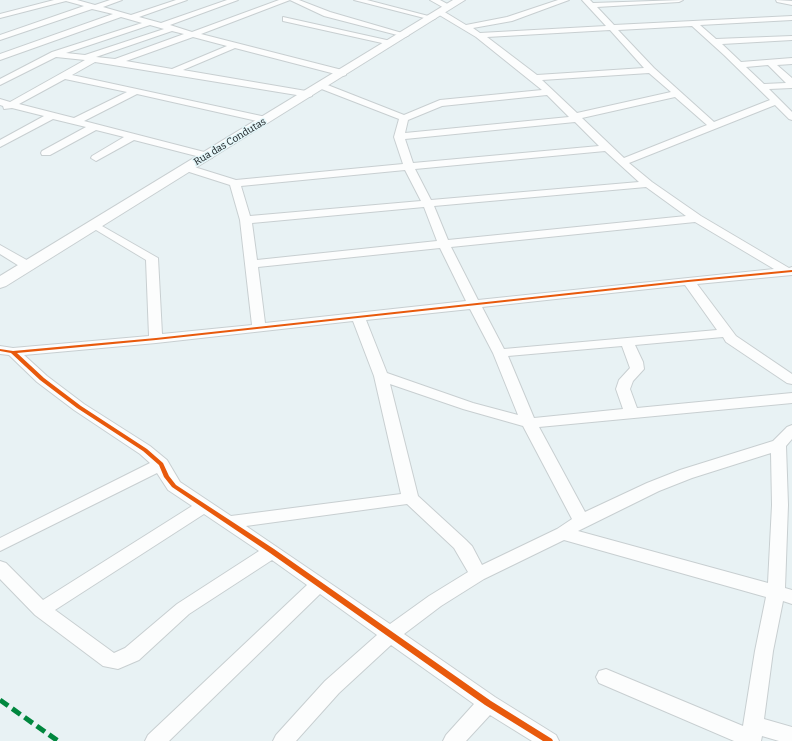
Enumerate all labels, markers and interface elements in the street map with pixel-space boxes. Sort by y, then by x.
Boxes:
street label: Rua das Condutas [192,116,268,168]

